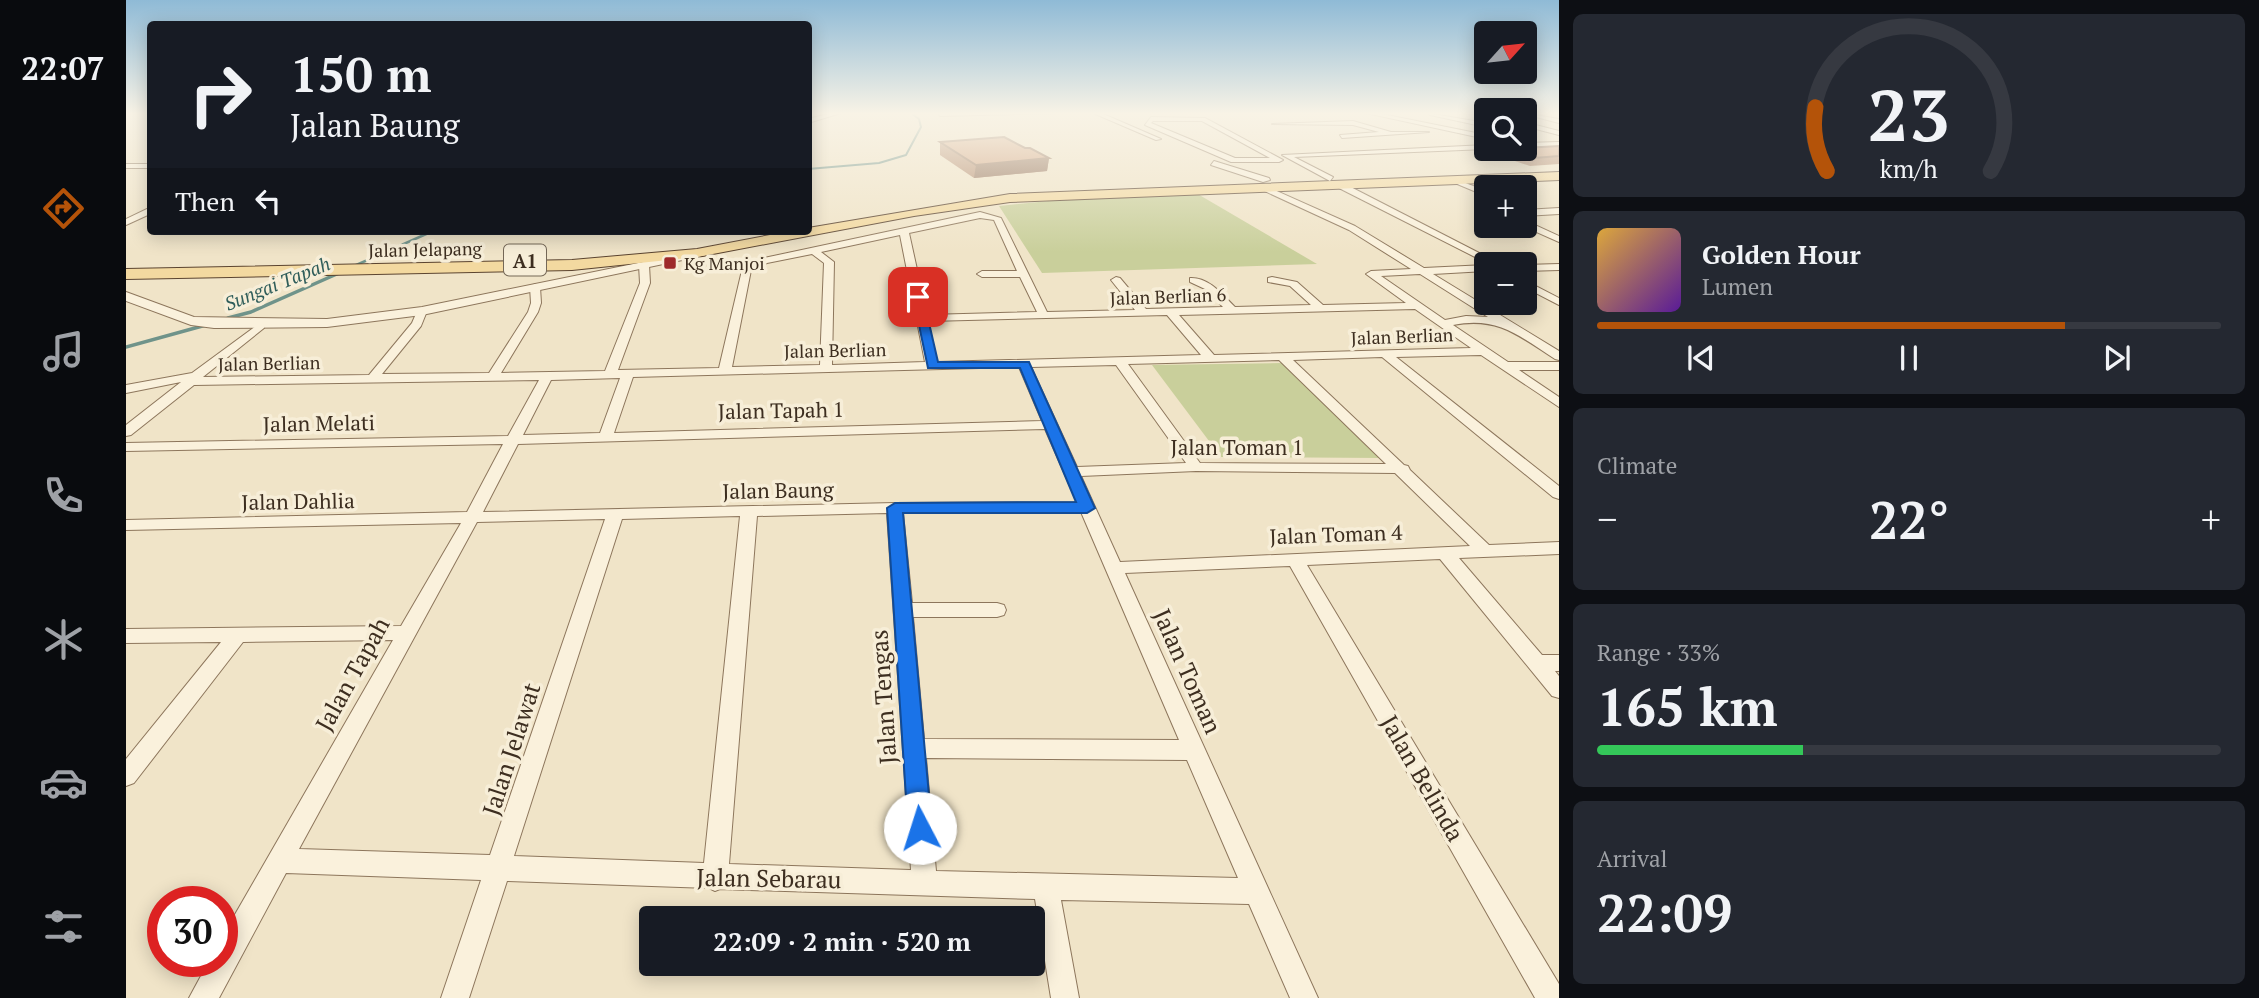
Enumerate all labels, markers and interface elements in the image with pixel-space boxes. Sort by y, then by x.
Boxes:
north arrow [1474,21,1536,84]
map controls [1474,21,1537,315]
text: 150 m [290,41,432,106]
text: 22:07 [21,47,105,89]
icon: right [175,49,266,140]
text: 23 [1868,66,1950,163]
button: search [1474,98,1537,161]
text: Jalan Baung [290,104,460,146]
text: km/h [1880,152,1938,185]
button: + [1474,175,1537,238]
icon: left [249,182,287,220]
icon: directions [39,184,88,233]
text: Then [175,184,235,218]
street label: Jalan Jelapang [368,236,483,262]
text: Golden Hour [1702,237,1861,271]
road number: A1 [504,244,546,276]
water label: Sungai Tapah [220,250,334,316]
place label: Kg Manjoi [684,251,765,275]
button: − [1474,252,1537,315]
marker: Kg Manjoi [662,255,678,271]
pin [888,267,948,327]
text: Lumen [1702,271,1773,302]
icon: arrive [899,278,937,316]
street label: Jalan Berlian 6 [1109,282,1227,310]
street label: Jalan Berlian [1350,322,1454,350]
icon: music [39,327,88,376]
street label: Jalan Berlian [784,337,887,363]
icon: previous [1682,339,1720,377]
icon: pause [1890,339,1928,377]
icon: next [2098,339,2136,377]
street label: Jalan Berlian [218,350,321,376]
street label: Jalan Tapah 1 [718,395,844,425]
street label: Jalan Melati [263,408,375,438]
street label: Jalan Toman 1 [1170,433,1304,461]
text: Climate [1597,450,1677,481]
icon: phone [39,471,88,520]
street label: Jalan Baung [722,475,835,505]
text: 22° [1869,485,1949,554]
street label: Jalan Dahlia [241,486,355,516]
text: − [1597,494,1617,544]
text: + [2201,494,2221,544]
street label: Jalan Toman 4 [1269,518,1404,550]
street label: Jalan Toman [1146,604,1230,738]
street label: Jalan Tapah [308,611,396,737]
icon: climate [39,615,88,664]
street label: Jalan Tengas [862,629,904,765]
text: Range · 33% [1597,637,1720,668]
text: 165 km [1597,672,1778,741]
street label: Jalan Jelawat [474,678,548,819]
street label: Jalan Belinda [1374,709,1472,847]
icon: car [39,758,88,807]
position arrow [883,791,957,865]
text: Arrival [1597,843,1668,874]
street label: Jalan Sebarau [696,861,842,895]
text: 22:09 [1597,878,1732,947]
speed limit sign: 30 [147,886,238,977]
icon: filters [39,902,88,951]
text: 22:09 · 2 min · 520 m [713,924,971,958]

